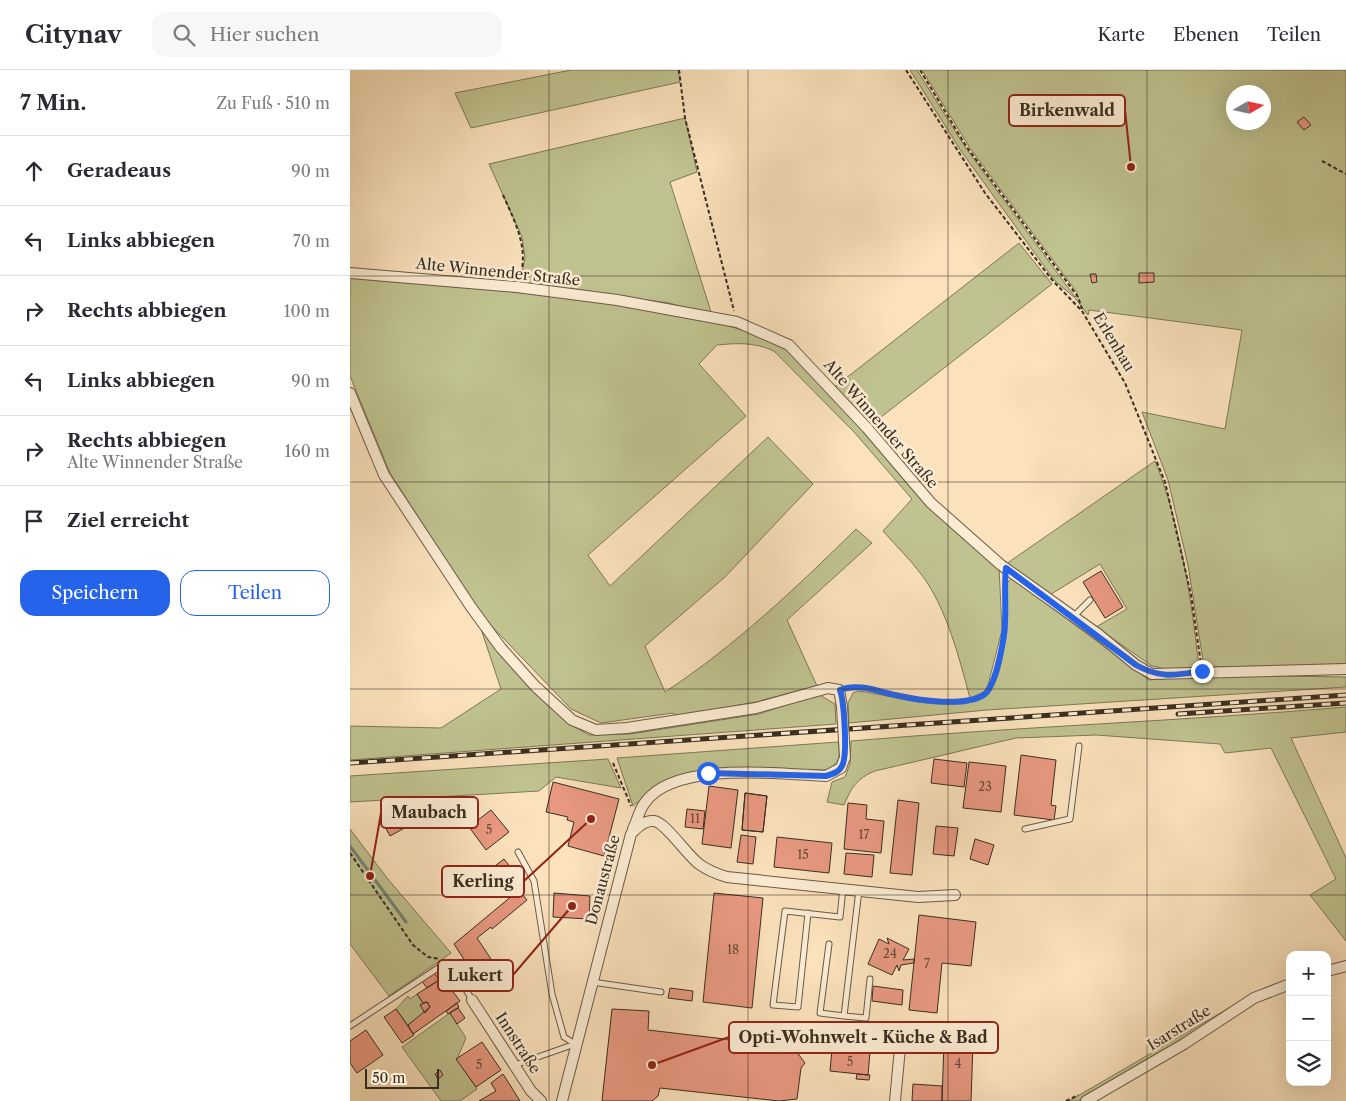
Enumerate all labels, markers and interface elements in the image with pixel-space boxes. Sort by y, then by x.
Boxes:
search box [152,12,502,57]
text: Citynav [25,20,122,49]
icon: search [170,21,198,49]
text: Hier suchen [210,23,320,46]
text: Karte [1097,24,1145,46]
text: Ebenen [1173,24,1239,46]
text: Teilen [1267,24,1321,46]
north arrow [1226,85,1271,130]
text: 7 Min. [20,90,86,115]
text: Zu Fuß · 510 m [216,93,330,113]
callout: Birkenwald [1009,95,1125,126]
text: Birkenwald [1019,100,1115,120]
icon: ahead [20,157,48,185]
text: Geradeaus [67,159,171,182]
text: 90 m [291,161,330,181]
icon: left [20,227,48,255]
text: Links abbiegen [67,229,215,252]
text: 70 m [293,231,330,251]
street label: Alte Winnender Straße [414,253,581,290]
icon: right [20,297,48,325]
text: Rechts abbiegen [67,299,227,322]
text: 100 m [284,301,330,321]
street label: Erlenhau [1089,309,1139,375]
street label: Alte Winnender Straße [819,354,943,492]
icon: left [20,367,48,395]
text: Links abbiegen [67,369,215,392]
text: 90 m [291,371,330,391]
text: Rechts abbiegen [67,429,227,452]
icon: right [20,437,48,465]
text: 160 m [285,441,330,461]
text: Alte Winnender Straße [67,452,243,472]
icon: arrive [20,507,48,535]
text: Ziel erreicht [67,509,189,532]
button: Speichern [20,570,170,616]
button: Teilen [180,570,330,616]
route end [1191,660,1214,683]
route start [697,762,720,785]
house number: 23 [978,779,992,794]
callout: Maubach [381,797,478,828]
text: Maubach [391,802,467,822]
house number: 11 [690,811,700,826]
house number: 5 [486,822,492,837]
house number: 17 [859,827,870,842]
street label: Donaustraße [581,833,624,927]
house number: 15 [797,847,809,862]
callout: Kerling [442,866,524,897]
text: Kerling [452,871,514,891]
house number: 18 [727,942,739,957]
house number: 24 [883,946,897,961]
map controls [1286,951,1331,1086]
button: + [1286,951,1331,996]
house number: 7 [924,956,930,971]
callout: Lukert [438,960,513,991]
text: Lukert [447,965,503,985]
button: − [1286,996,1331,1041]
street label: Isarstraße [1144,1001,1214,1054]
street label: Innstraße [492,1009,545,1077]
callout: Opti-Wohnwelt - Küche & Bad [729,1022,998,1053]
text: Opti-Wohnwelt - Küche & Bad [738,1027,988,1047]
button: layers [1286,1041,1331,1086]
house number: 5 [847,1054,853,1069]
house number: 4 [955,1056,962,1071]
house number: 5 [476,1057,482,1072]
scale bar [365,1066,439,1089]
text: 50 m [372,1069,405,1087]

